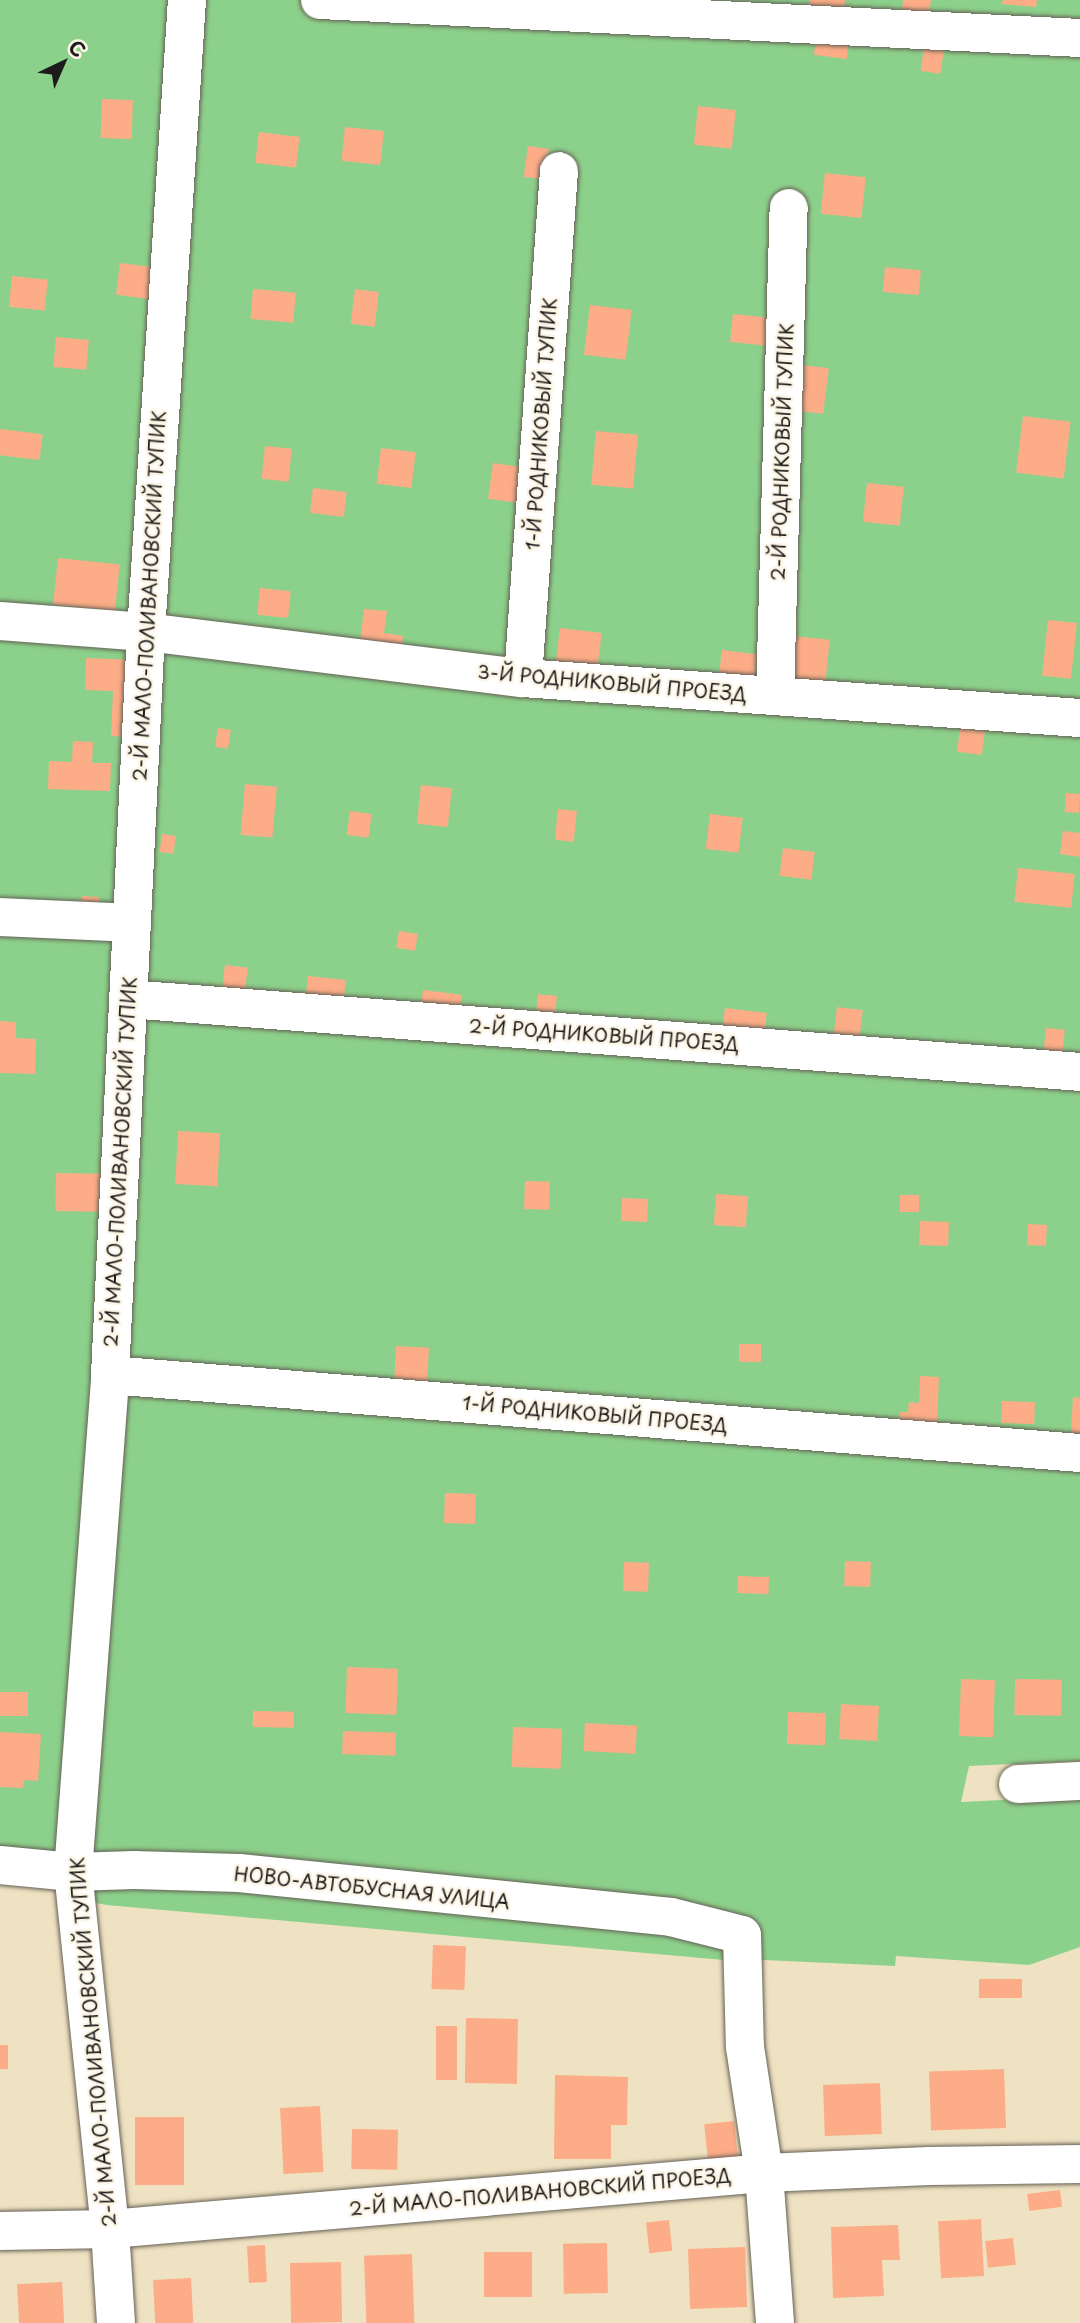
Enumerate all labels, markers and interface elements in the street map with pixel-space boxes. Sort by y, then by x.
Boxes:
north arrow [28,28,98,98]
text: С [63,33,92,63]
street label: 1-Й РОДНИКОВЫЙ ТУПИК [521,297,561,551]
street label: 2-Й РОДНИКОВЫЙ ТУПИК [766,323,798,581]
street label: 2-Й МАЛО-ПОЛИВАНОВСКИЙ ТУПИК [128,410,170,782]
street label: 3-Й РОДНИКОВЫЙ ПРОЕЗД [477,660,747,706]
street label: 2-Й МАЛО-ПОЛИВАНОВСКИЙ ТУПИК [99,976,141,1348]
street label: 2-Й РОДНИКОВЫЙ ПРОЕЗД [468,1014,740,1056]
street label: 1-Й РОДНИКОВЫЙ ПРОЕЗД [462,1391,728,1437]
street label: 2-Й МАЛО-ПОЛИВАНОВСКИЙ ТУПИК [65,1856,121,2228]
street label: НОВО-АВТОБУСНАЯ УЛИЦА [233,1862,511,1914]
street label: 2-Й МАЛО-ПОЛИВАНОВСКИЙ ПРОЕЗД [347,2164,733,2220]

